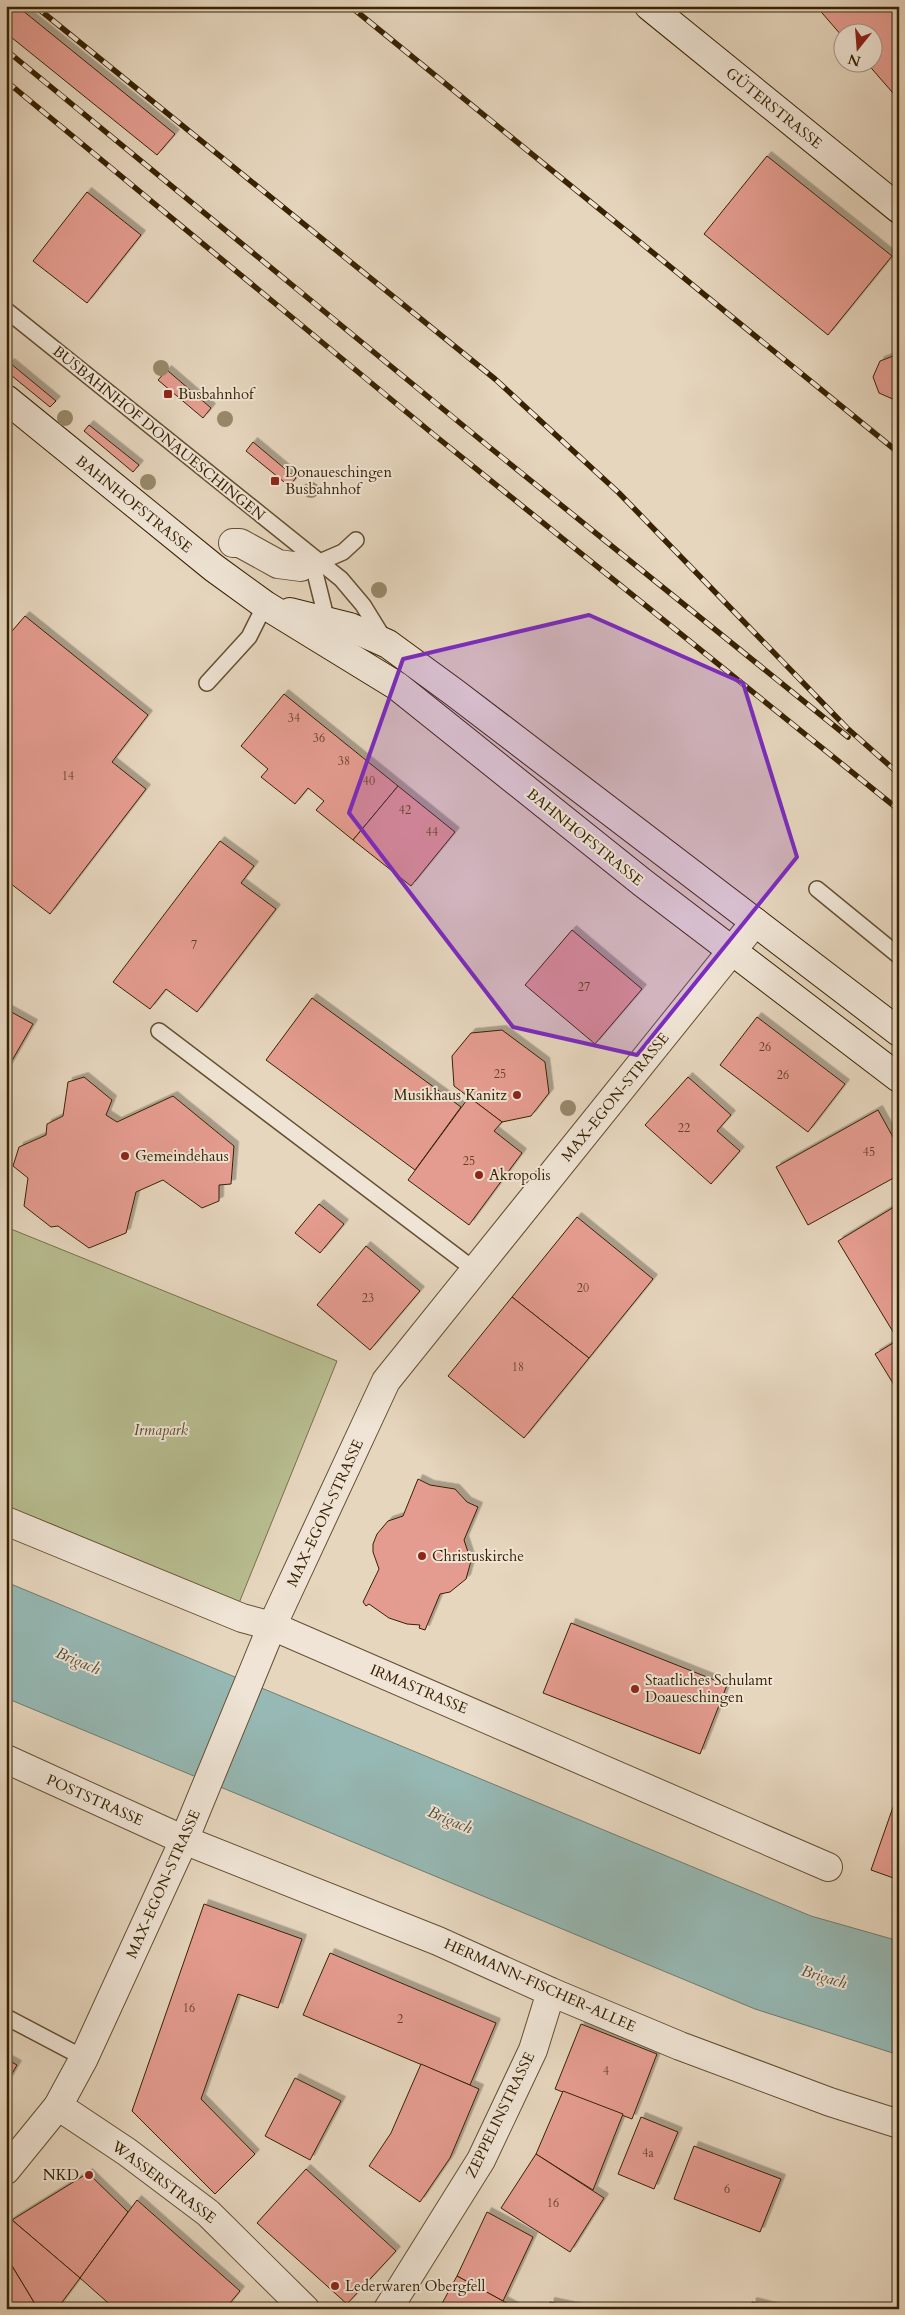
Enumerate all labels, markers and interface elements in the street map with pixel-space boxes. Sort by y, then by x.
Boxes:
north arrow [832,22,882,72]
text: N [846,49,863,71]
street label: GÜTERSTRASSE [722,63,826,153]
street label: BUSBAHNHOF DONAUESCHINGEN [49,341,269,525]
place label: Busbahnhof [178,384,256,404]
marker: Busbahnhof [162,388,174,400]
street label: BAHNHOFSTRASSE [72,451,196,557]
place label: Donaueschingen Busbahnhof [285,462,392,499]
marker: Donaueschingen Busbahnhof [269,475,281,487]
house number: 34 [288,710,300,726]
house number: 36 [313,730,325,746]
house number: 38 [338,753,350,769]
house number: 14 [62,768,74,784]
house number: 40 [363,773,375,789]
street label: BAHNHOFSTRASSE [523,784,647,890]
house number: 42 [399,802,411,818]
house number: 44 [426,824,438,840]
house number: 7 [191,937,197,953]
house number: 27 [578,979,590,995]
street label: MAX-EGON-STRASSE [557,1028,673,1166]
house number: 26 [759,1039,771,1055]
house number: 25 [494,1066,506,1082]
house number: 26 [777,1067,789,1083]
place label: Musikhaus Kanitz [394,1085,507,1105]
marker: Musikhaus Kanitz [511,1089,523,1101]
house number: 22 [678,1120,690,1136]
house number: 45 [863,1144,875,1160]
place label: Gemeindehaus [135,1146,229,1166]
marker: Gemeindehaus [119,1150,131,1162]
house number: 25 [463,1153,475,1169]
place label: Akropolis [489,1165,550,1185]
marker: Akropolis [473,1169,485,1181]
house number: 20 [577,1280,589,1296]
house number: 23 [362,1290,374,1306]
house number: 18 [512,1359,524,1375]
park label: Irmapark [134,1420,189,1440]
street label: MAX-EGON-STRASSE [282,1436,368,1590]
place label: Christuskirche [432,1546,524,1566]
marker: Christuskirche [416,1550,428,1562]
water label: Brigach [52,1642,104,1680]
street label: IRMASTRASSE [367,1659,471,1719]
place label: Staatliches Schulamt Doaueschingen [645,1670,773,1707]
marker: Staatliches Schulamt Doaueschingen [629,1683,641,1695]
street label: POSTSTRASSE [43,1770,147,1830]
water label: Brigach [424,1801,476,1839]
street label: MAX-EGON-STRASSE [121,1807,205,1961]
street label: HERMANN-FISCHER-ALLEE [441,1934,639,2036]
water label: Brigach [799,1960,850,1994]
house number: 16 [183,2000,195,2016]
house number: 2 [397,2011,403,2027]
street label: ZEPPELINSTRASSE [461,2049,539,2181]
house number: 4 [603,2063,609,2079]
street label: WASSERSTRASSE [107,2136,220,2228]
house number: 4a [642,2145,654,2161]
place label: NKD [43,2165,79,2185]
marker: NKD [83,2169,95,2181]
house number: 6 [724,2181,730,2197]
house number: 16 [547,2195,559,2211]
place label: Lederwaren Obergfell [345,2276,485,2296]
marker: Lederwaren Obergfell [329,2280,341,2292]

